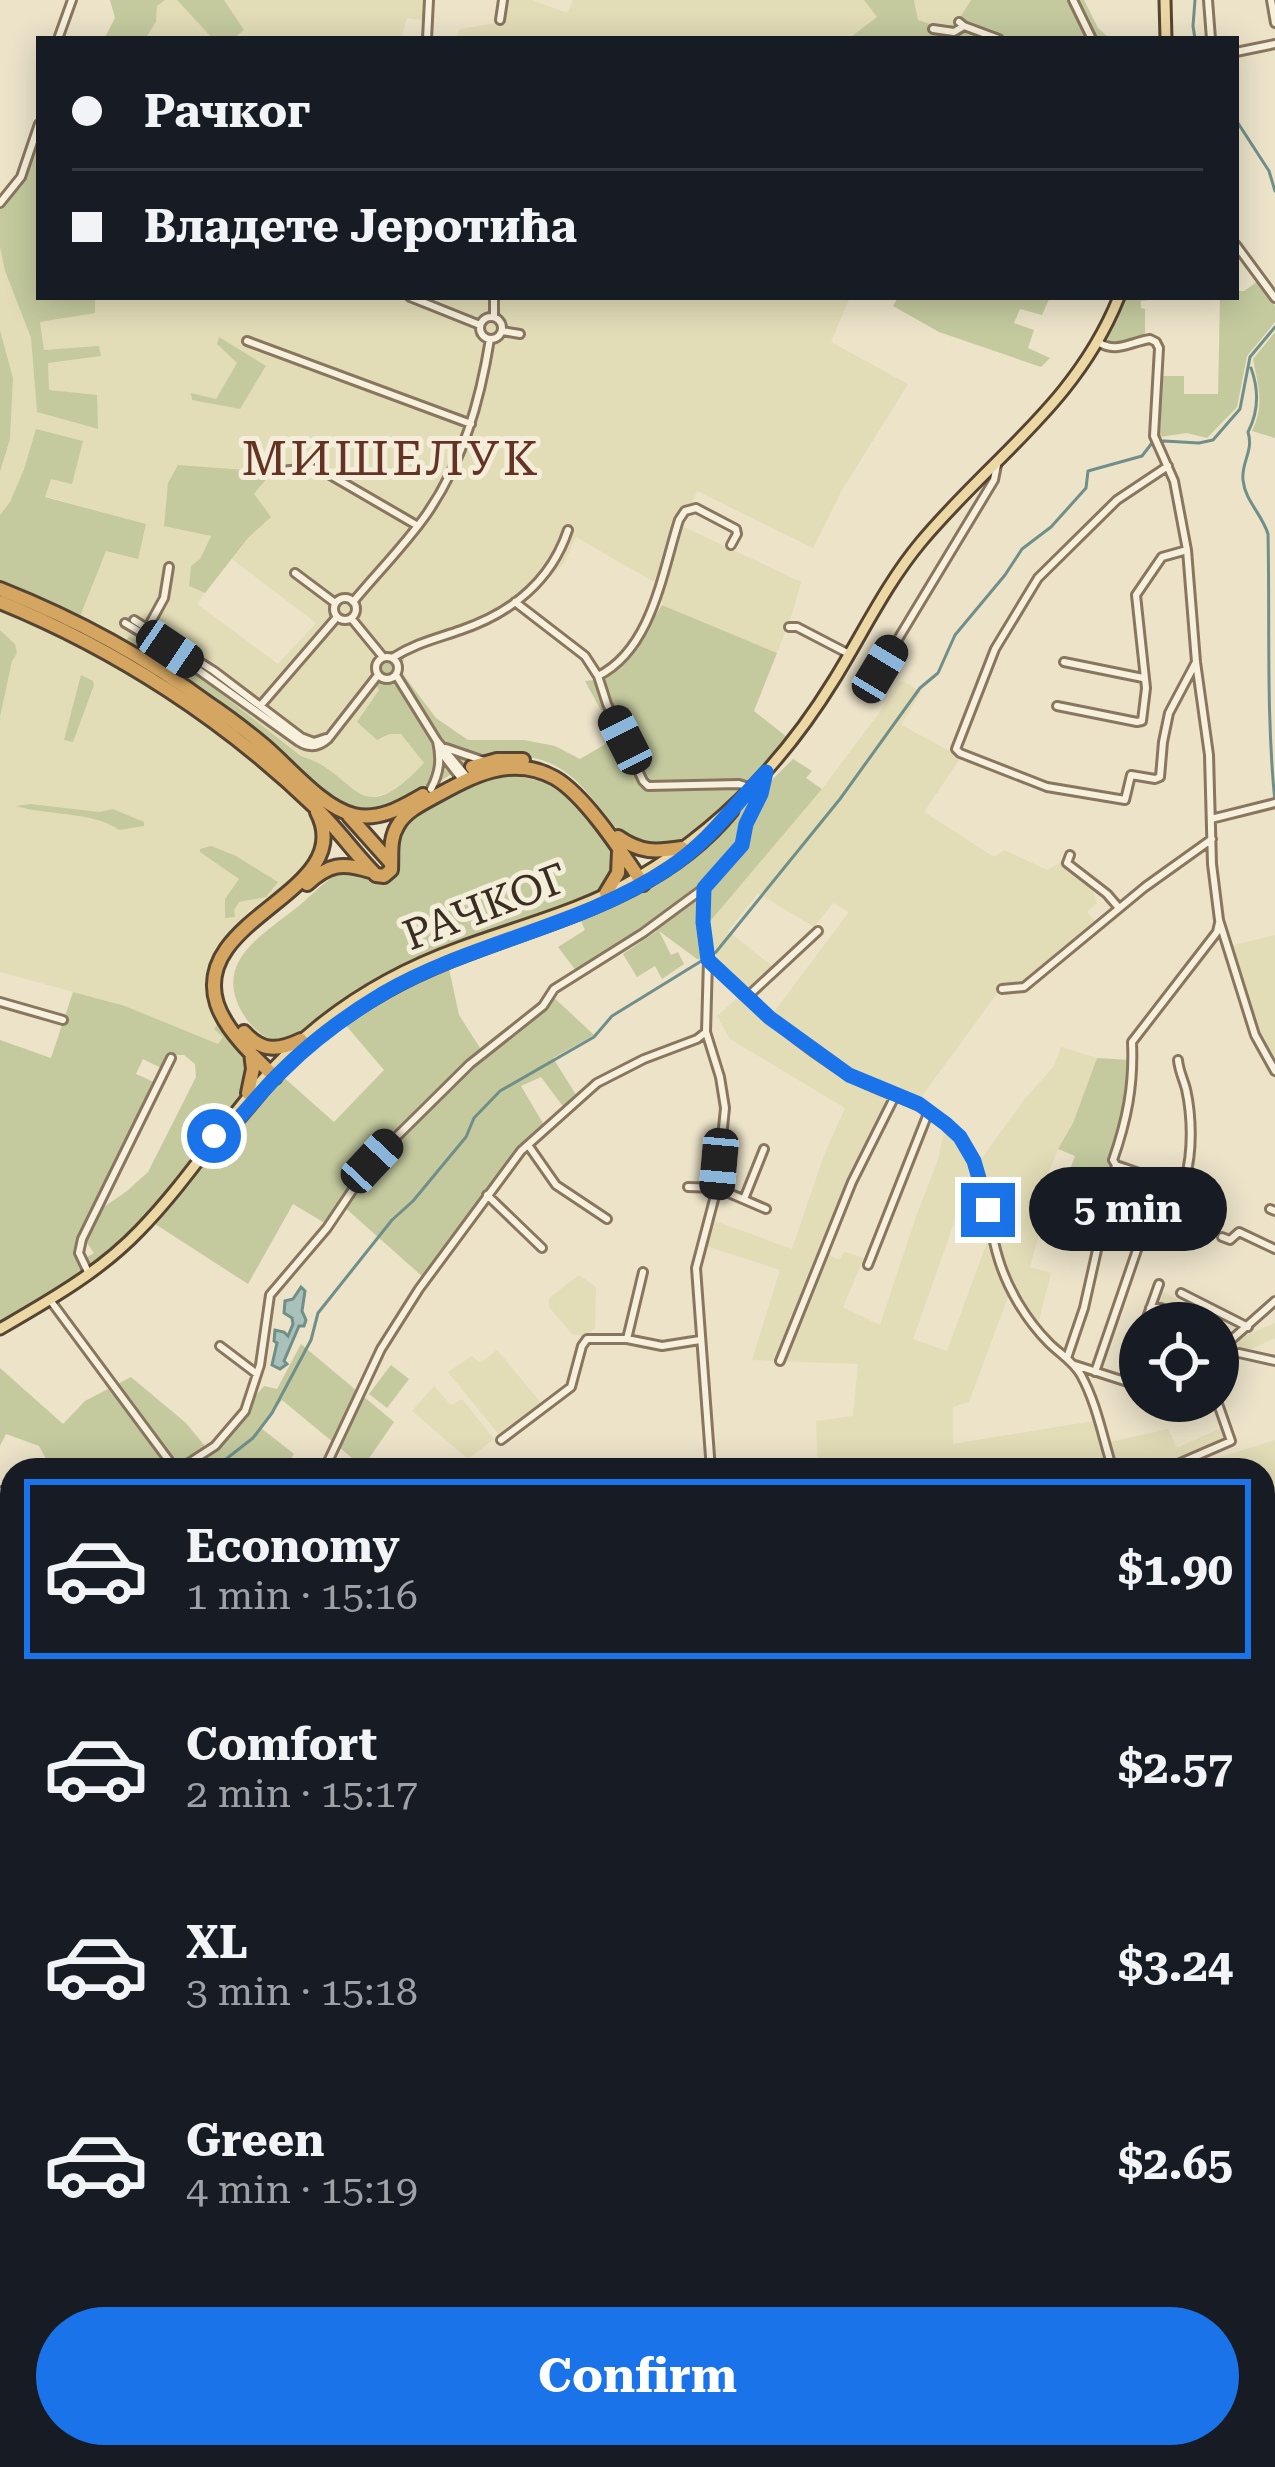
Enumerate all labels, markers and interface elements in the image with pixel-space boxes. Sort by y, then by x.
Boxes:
text: Рачког [144,85,310,138]
text: Владете Јеротића [144,200,577,253]
district label: МИШЕЛУК [241,431,541,487]
car [130,614,210,684]
car [846,629,914,709]
car [593,700,657,780]
street label: РАЧКОГ [396,853,574,960]
route start [187,1109,241,1163]
car [334,1122,410,1200]
car [698,1127,740,1201]
callout: 5 min [1030,1168,1228,1252]
route end [961,1183,1015,1237]
text: 5 min [1074,1186,1182,1232]
map controls [1119,1302,1239,1422]
button: locate [1119,1302,1239,1422]
icon: car [42,1515,150,1623]
text: Economy [186,1520,400,1573]
text: $1.90 [1118,1543,1233,1596]
text: 1 min · 15:16 [186,1573,418,1619]
icon: car [42,1713,150,1821]
text: Comfort [186,1718,377,1771]
text: $2.57 [1118,1741,1233,1794]
text: 2 min · 15:17 [186,1771,418,1817]
icon: car [42,1911,150,2019]
text: XL [186,1916,248,1969]
text: $3.24 [1118,1939,1233,1992]
text: 3 min · 15:18 [186,1969,418,2015]
icon: car [42,2109,150,2217]
text: Green [186,2114,324,2167]
text: $2.65 [1118,2137,1233,2190]
text: 4 min · 15:19 [186,2167,418,2213]
button: Confirm [36,2307,1239,2445]

